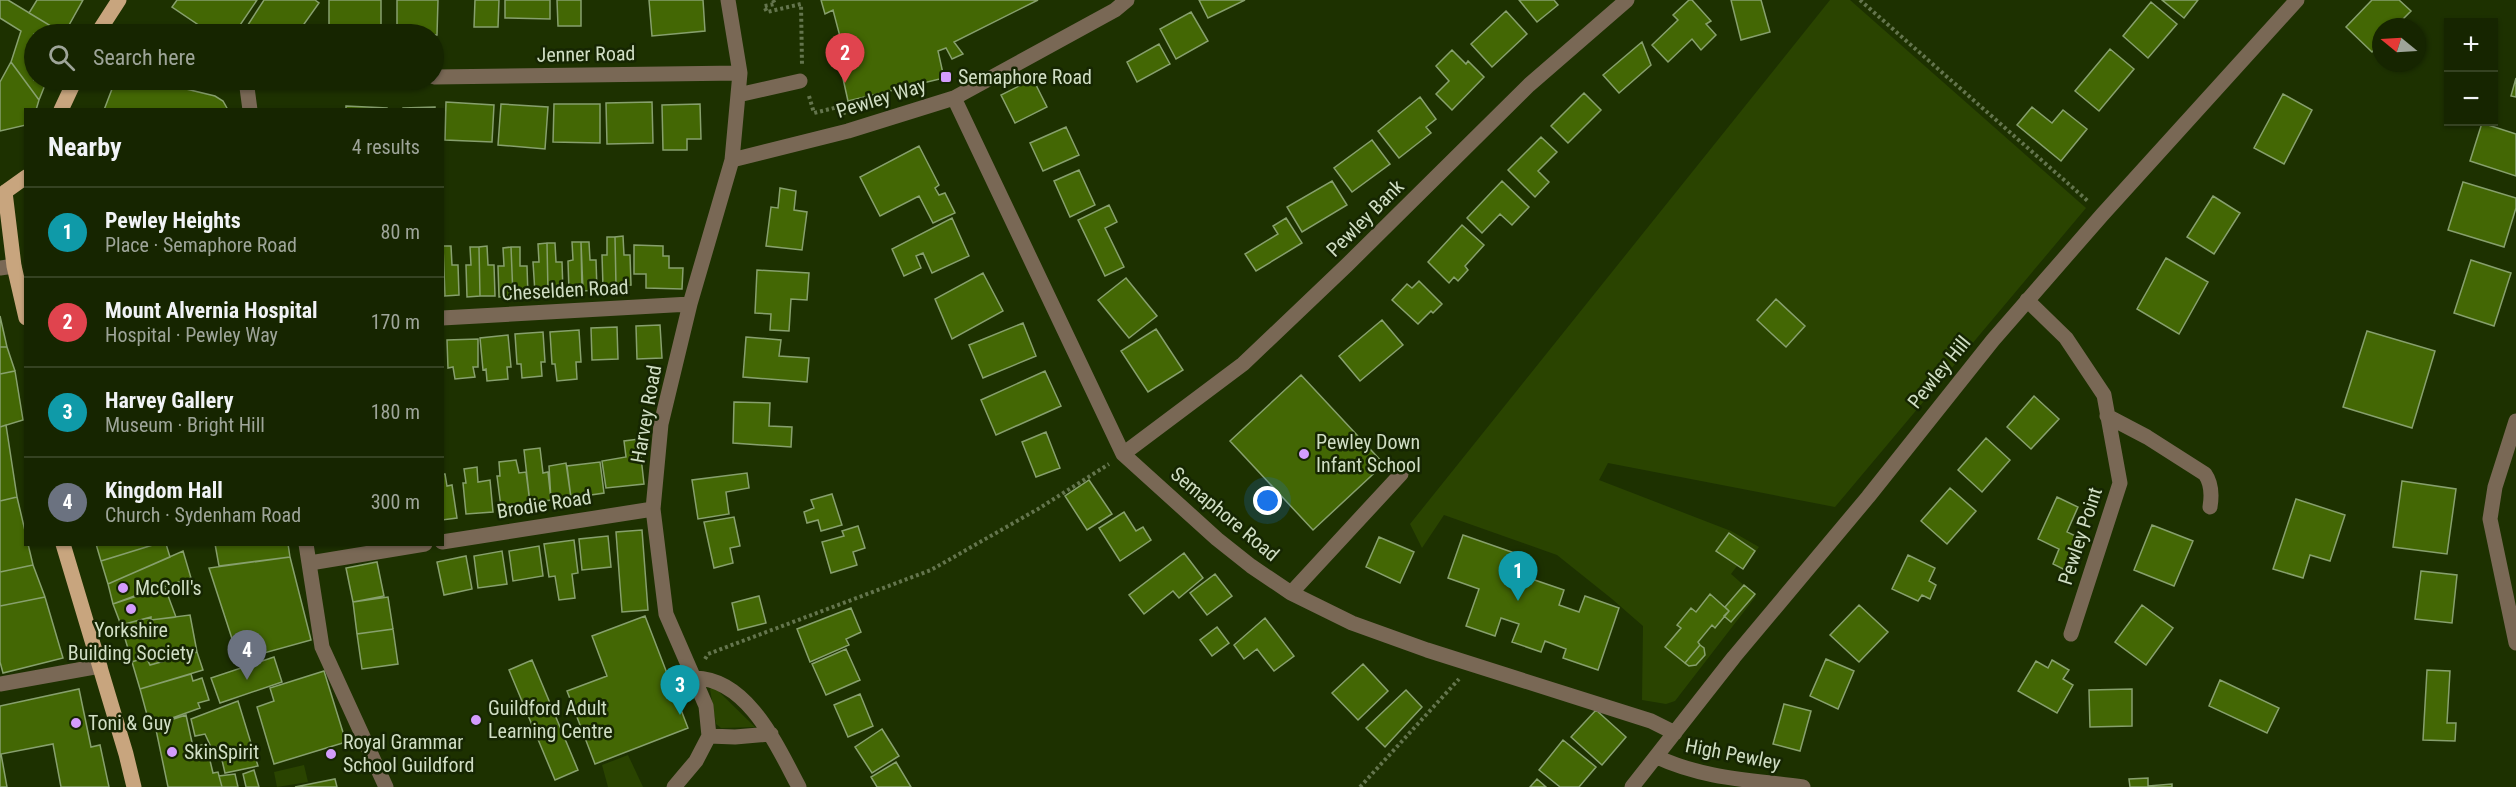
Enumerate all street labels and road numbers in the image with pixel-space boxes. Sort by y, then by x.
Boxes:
street label: Jenner Road [536,41,636,67]
street label: Pewley Way [833,73,929,123]
street label: Pewley Bank [1321,174,1409,262]
street label: Cheselden Road [501,275,629,305]
street label: Pewley Hill [1903,331,1975,413]
street label: Harvey Road [626,363,666,465]
street label: Semaphore Road [1166,462,1284,566]
street label: Pewley Point [2053,484,2107,588]
street label: Brodie Road [495,485,593,523]
street label: High Pewley [1683,733,1783,775]

